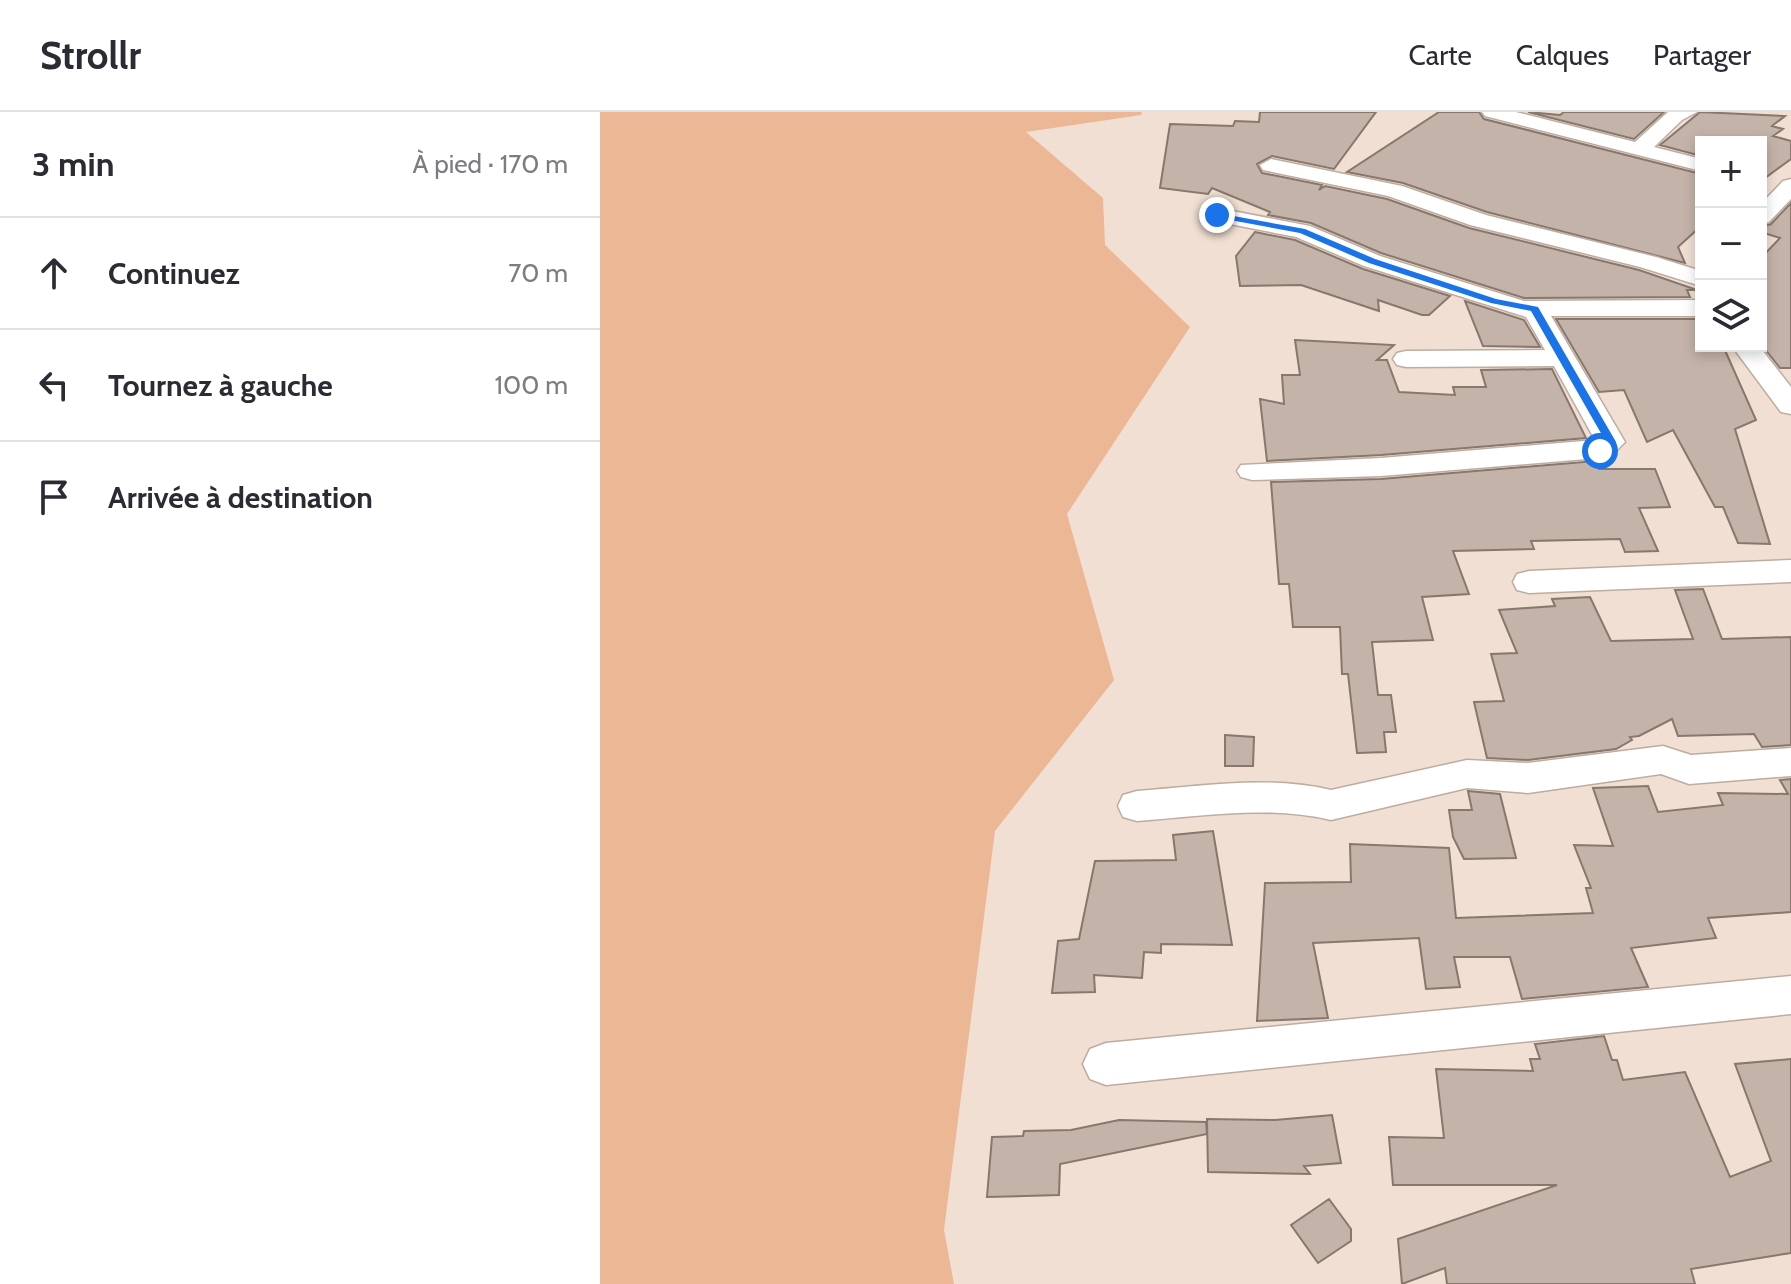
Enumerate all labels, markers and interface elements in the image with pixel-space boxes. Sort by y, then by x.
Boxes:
text: Strollr [40,32,141,79]
text: Carte [1409,38,1472,72]
text: Calques [1516,38,1609,72]
text: Partager [1653,38,1751,72]
map controls [1695,136,1767,352]
button: + [1695,136,1767,208]
text: 3 min [32,143,114,185]
text: À pied · 170 m [412,148,568,180]
route end [1199,197,1235,233]
button: − [1695,208,1767,280]
icon: ahead [32,251,76,295]
text: Continuez [108,255,240,292]
text: 70 m [508,257,568,289]
button: layers [1695,280,1767,352]
icon: left [32,363,76,407]
text: Tournez à gauche [108,367,333,404]
text: 100 m [495,369,568,401]
route start [1582,433,1618,469]
icon: arrive [32,475,76,519]
text: Arrivée à destination [108,479,373,516]

